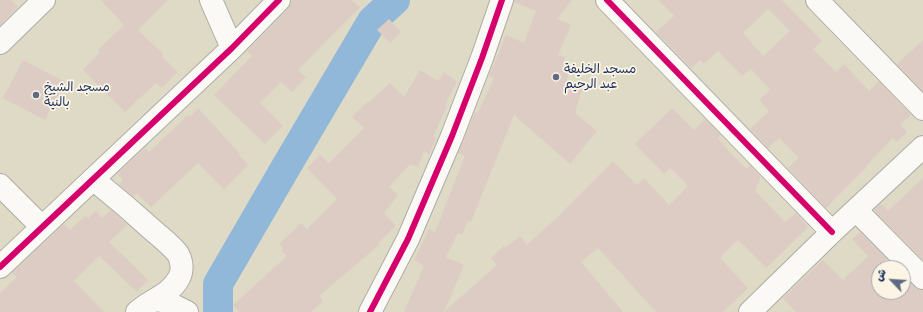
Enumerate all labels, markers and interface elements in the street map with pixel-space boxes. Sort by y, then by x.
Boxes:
place label: مسجد الخليفة عبد الرحيم [564,62,636,93]
marker: مسجد الخليفة عبد الرحيم [551,72,561,82]
place label: مسجد الشيخ بالنية [44,80,110,111]
marker: مسجد الشيخ بالنية [31,90,41,100]
north arrow [871,260,911,300]
text: ش [872,267,889,283]

